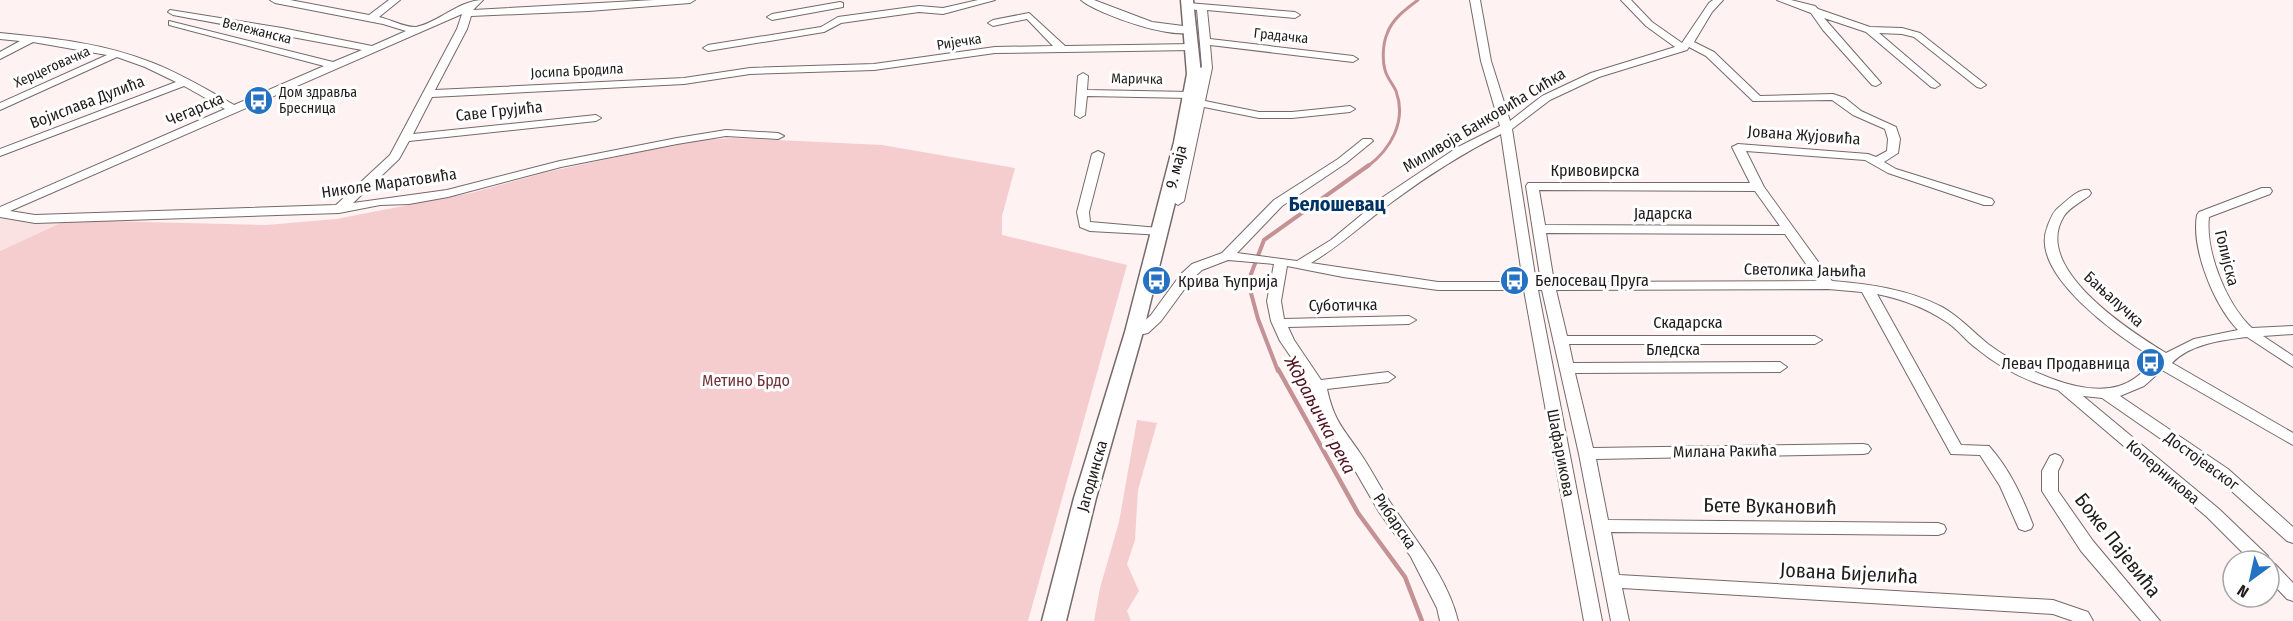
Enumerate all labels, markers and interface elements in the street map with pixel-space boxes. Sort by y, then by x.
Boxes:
street label: Вележанска [221,14,293,48]
street label: Градачка [1253,25,1309,47]
street label: Ријечка [935,30,983,54]
street label: Херцеговачка [11,43,93,91]
street label: Јосипа Бродила [530,60,624,82]
street label: Миливоја Банковића Сићка [1399,64,1569,176]
street label: Маричка [1111,70,1163,88]
street label: Војислава Дулића [27,71,147,133]
bus stop icon: Дом здравља Бресница [242,84,274,116]
place label: Дом здравља Бресница [278,84,357,117]
street label: Чегарска [163,88,227,130]
street label: Саве Грујића [455,97,544,125]
street label: Јована Жујовића [1747,122,1861,148]
street label: 9. маја [1161,143,1191,191]
street label: Кривовирска [1550,161,1640,180]
street label: Николе Маратовића [320,164,458,202]
district label: Белошевац [1289,192,1386,216]
street label: Јадарска [1634,204,1692,223]
street label: Голијска [2211,228,2243,288]
street label: Светолика Јањића [1744,259,1866,281]
bus stop icon: Белосевац Пруга [1498,264,1530,296]
bus stop icon: Крива Ћуприја [1141,265,1173,297]
street label: Бањалучка [2080,267,2148,331]
place label: Белосевац Пруга [1535,271,1649,290]
place label: Крива Ћуприја [1178,272,1278,291]
street label: Суботичка [1308,295,1378,315]
street label: Скадарска [1653,313,1723,332]
street label: Бледска [1646,340,1700,359]
bus stop icon: Левач Продавница [2135,347,2167,379]
water label: Ждраљичка река [1279,351,1360,478]
place label: Левач Продавница [2002,354,2130,373]
park label: Метино Брдо [702,371,790,390]
street label: Шафарикова [1543,407,1579,499]
street label: Достојевског [2160,427,2244,495]
street label: Коперникова [2122,436,2204,508]
street label: Јагодинска [1073,438,1111,514]
street label: Милана Ракића [1673,441,1777,461]
street label: Боже Пајевића [2070,488,2166,602]
street label: Рибарска [1369,490,1421,553]
street label: Бете Вукановић [1703,493,1837,519]
north arrow [2221,549,2281,609]
street label: Јована Бијелића [1779,557,1919,589]
text: N [2234,581,2252,602]

